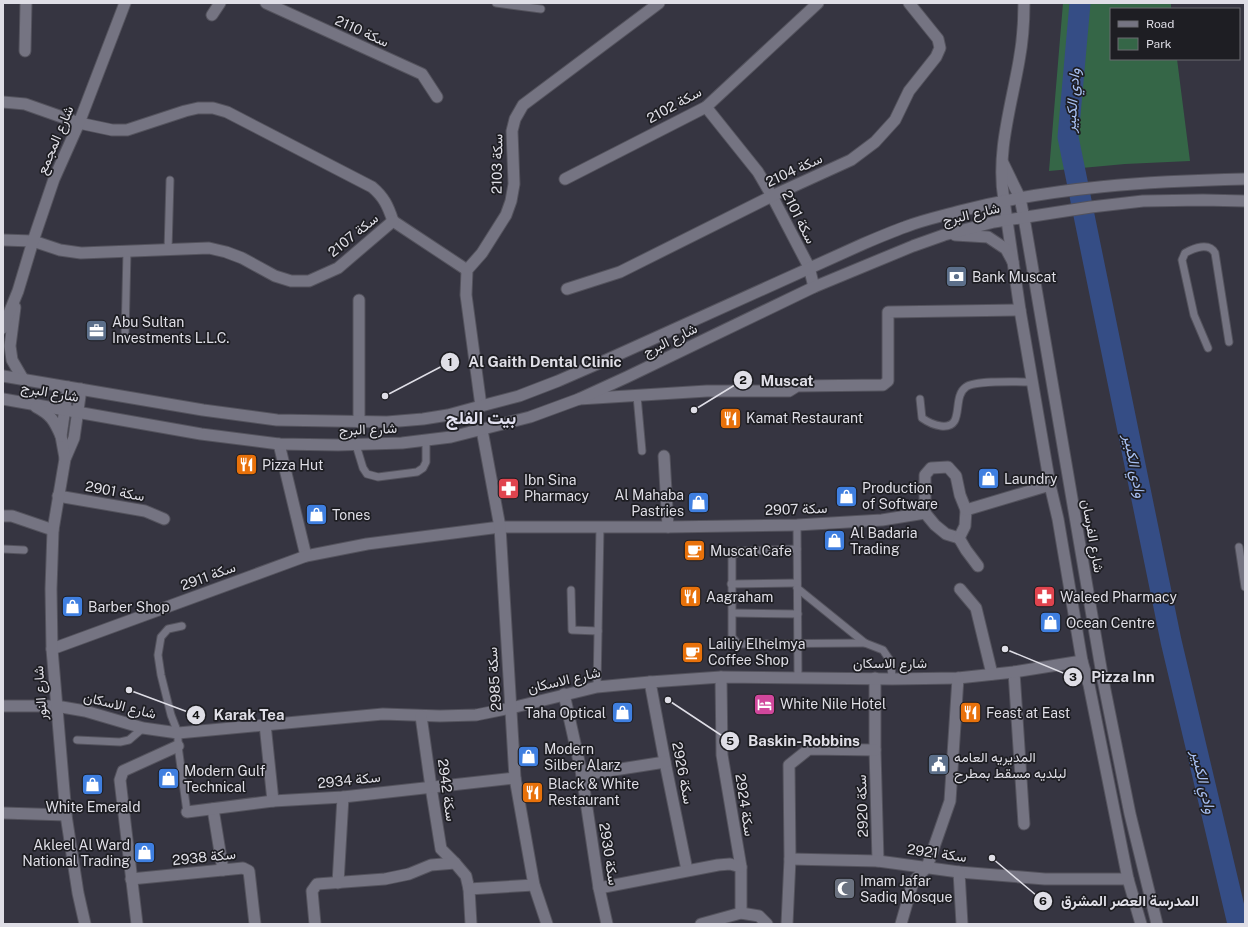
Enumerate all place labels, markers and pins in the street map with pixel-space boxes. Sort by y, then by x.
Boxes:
bank icon: Bank Muscat [943,264,969,290]
place label: Bank Muscat [972,269,1056,285]
place label: Abu Sultan Investments L.L.C. [112,314,230,346]
office icon: Abu Sultan Investments L.L.C. [84,317,110,343]
callout: Al Gaith Dental Clinic [440,348,630,375]
callout: Muscat [733,367,822,394]
restaurant icon: Kamat Restaurant [718,405,744,431]
place label: Kamat Restaurant [746,410,863,426]
restaurant icon: Pizza Hut [234,452,260,478]
place label: Pizza Hut [262,457,324,473]
shop icon: Laundry [975,466,1001,492]
place label: Laundry [1004,471,1058,487]
place label: Ibn Sina Pharmacy [524,472,590,504]
pharmacy icon: Ibn Sina Pharmacy [495,475,521,501]
place label: Production of Software [862,480,938,512]
shop icon: Production of Software [834,483,860,509]
place label: Al Mahaba Pastries [615,487,684,519]
shop icon: Al Mahaba Pastries [686,490,712,516]
shop icon: Tones [303,502,329,528]
place label: Tones [332,507,370,523]
place label: Al Badaria Trading [850,525,918,557]
shop icon: Al Badaria Trading [821,528,847,554]
cafe icon: Muscat Cafe [681,538,707,564]
place label: Muscat Cafe [710,543,792,559]
restaurant icon: Aagraham [677,584,703,610]
pharmacy icon: Waleed Pharmacy [1031,584,1057,610]
place label: Aagraham [706,589,773,605]
place label: Waleed Pharmacy [1060,589,1177,605]
shop icon: Barber Shop [59,594,85,620]
place label: Barber Shop [88,599,169,615]
shop icon: Ocean Centre [1037,610,1063,636]
place label: Ocean Centre [1066,615,1155,631]
place label: Lailiy Elhelmya Coffee Shop [708,636,805,668]
cafe icon: Lailiy Elhelmya Coffee Shop [680,639,706,665]
callout: Pizza Inn [1063,663,1163,690]
hotel icon: White Nile Hotel [751,691,777,717]
place label: White Nile Hotel [780,696,886,712]
shop icon: Taha Optical [609,700,635,726]
restaurant icon: Feast at East [958,700,984,726]
callout: Karak Tea [186,701,292,728]
place label: Taha Optical [525,705,606,721]
place label: Feast at East [986,705,1070,721]
callout: Baskin-Robbins [720,728,868,755]
place label: Modern Silber Alarz [544,741,621,773]
shop icon: Modern Silber Alarz [515,744,541,770]
place label: المديريه العامه لبلديه مسقط بمطرح [954,749,1067,784]
public building icon: المديريه العامه لبلديه مسقط بمطرح [925,752,951,778]
place label: Modern Gulf Technical [184,763,266,795]
shop icon: Modern Gulf Technical [155,766,181,792]
shop icon: White Emerald [80,772,106,798]
place label: Black & White Restaurant [548,776,639,808]
restaurant icon: Black & White Restaurant [520,779,546,805]
place label: White Emerald [45,799,141,815]
place label: Akleel Al Ward National Trading [22,837,130,869]
shop icon: Akleel Al Ward National Trading [132,840,158,866]
place label: Imam Jafar Sadiq Mosque [860,873,952,905]
mosque icon: Imam Jafar Sadiq Mosque [832,876,858,902]
callout: المدرسة العصر المشرق [1033,887,1206,914]

